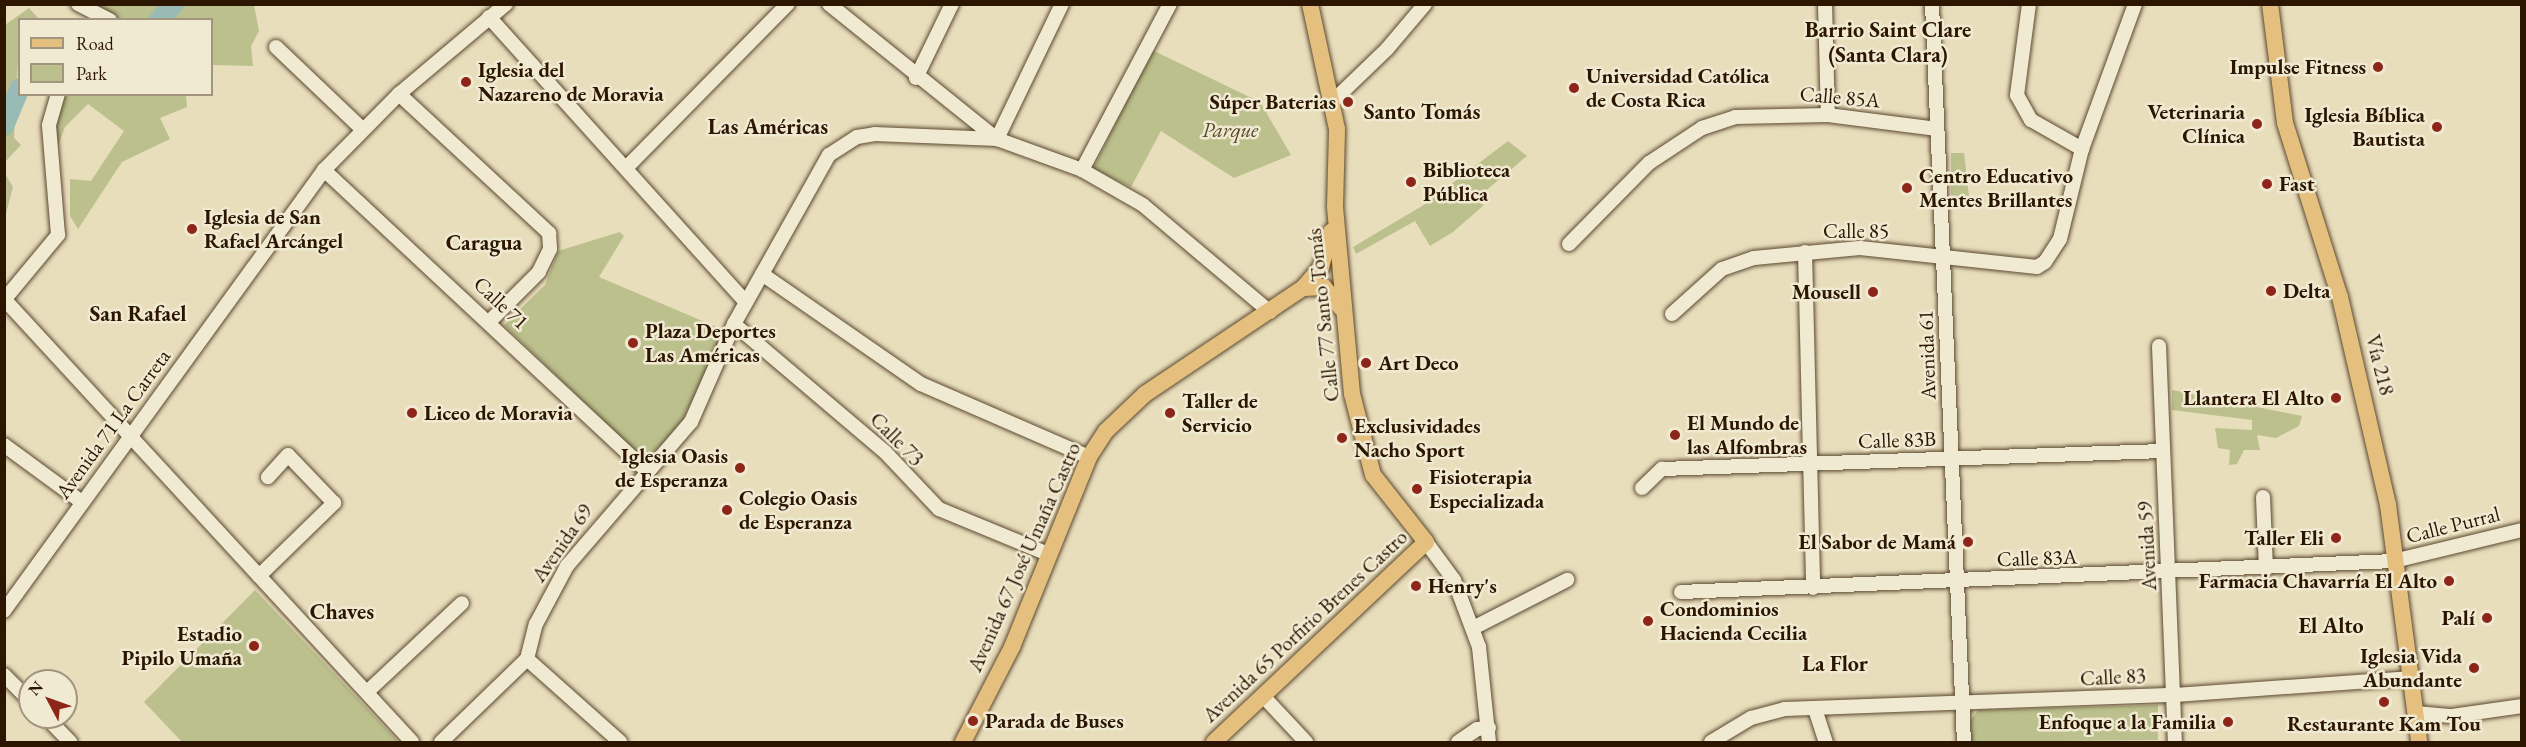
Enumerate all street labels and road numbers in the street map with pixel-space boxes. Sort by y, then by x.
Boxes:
street label: Calle 85A [1799,81,1881,113]
street label: Calle 85 [1823,218,1889,244]
street label: Calle 77 Santo Tomás [1301,227,1345,403]
street label: Calle 71 [468,271,534,335]
street label: Avenida 61 [1913,310,1941,400]
street label: Vía 218 [2360,332,2400,398]
street label: Avenida 71 La Carreta [50,344,176,504]
street label: Calle 73 [865,407,929,471]
street label: Calle 83B [1857,426,1937,454]
street label: Avenida 67 José Umaña Castro [962,438,1086,676]
street label: Avenida 69 [526,499,598,587]
street label: Avenida 59 [2132,501,2162,591]
street label: Calle Purral [2403,501,2503,549]
street label: Avenida 65 Porfirio Brenes Castro [1197,524,1413,728]
street label: Calle 83A [1996,544,2078,572]
street label: Calle 83 [2079,663,2147,691]

